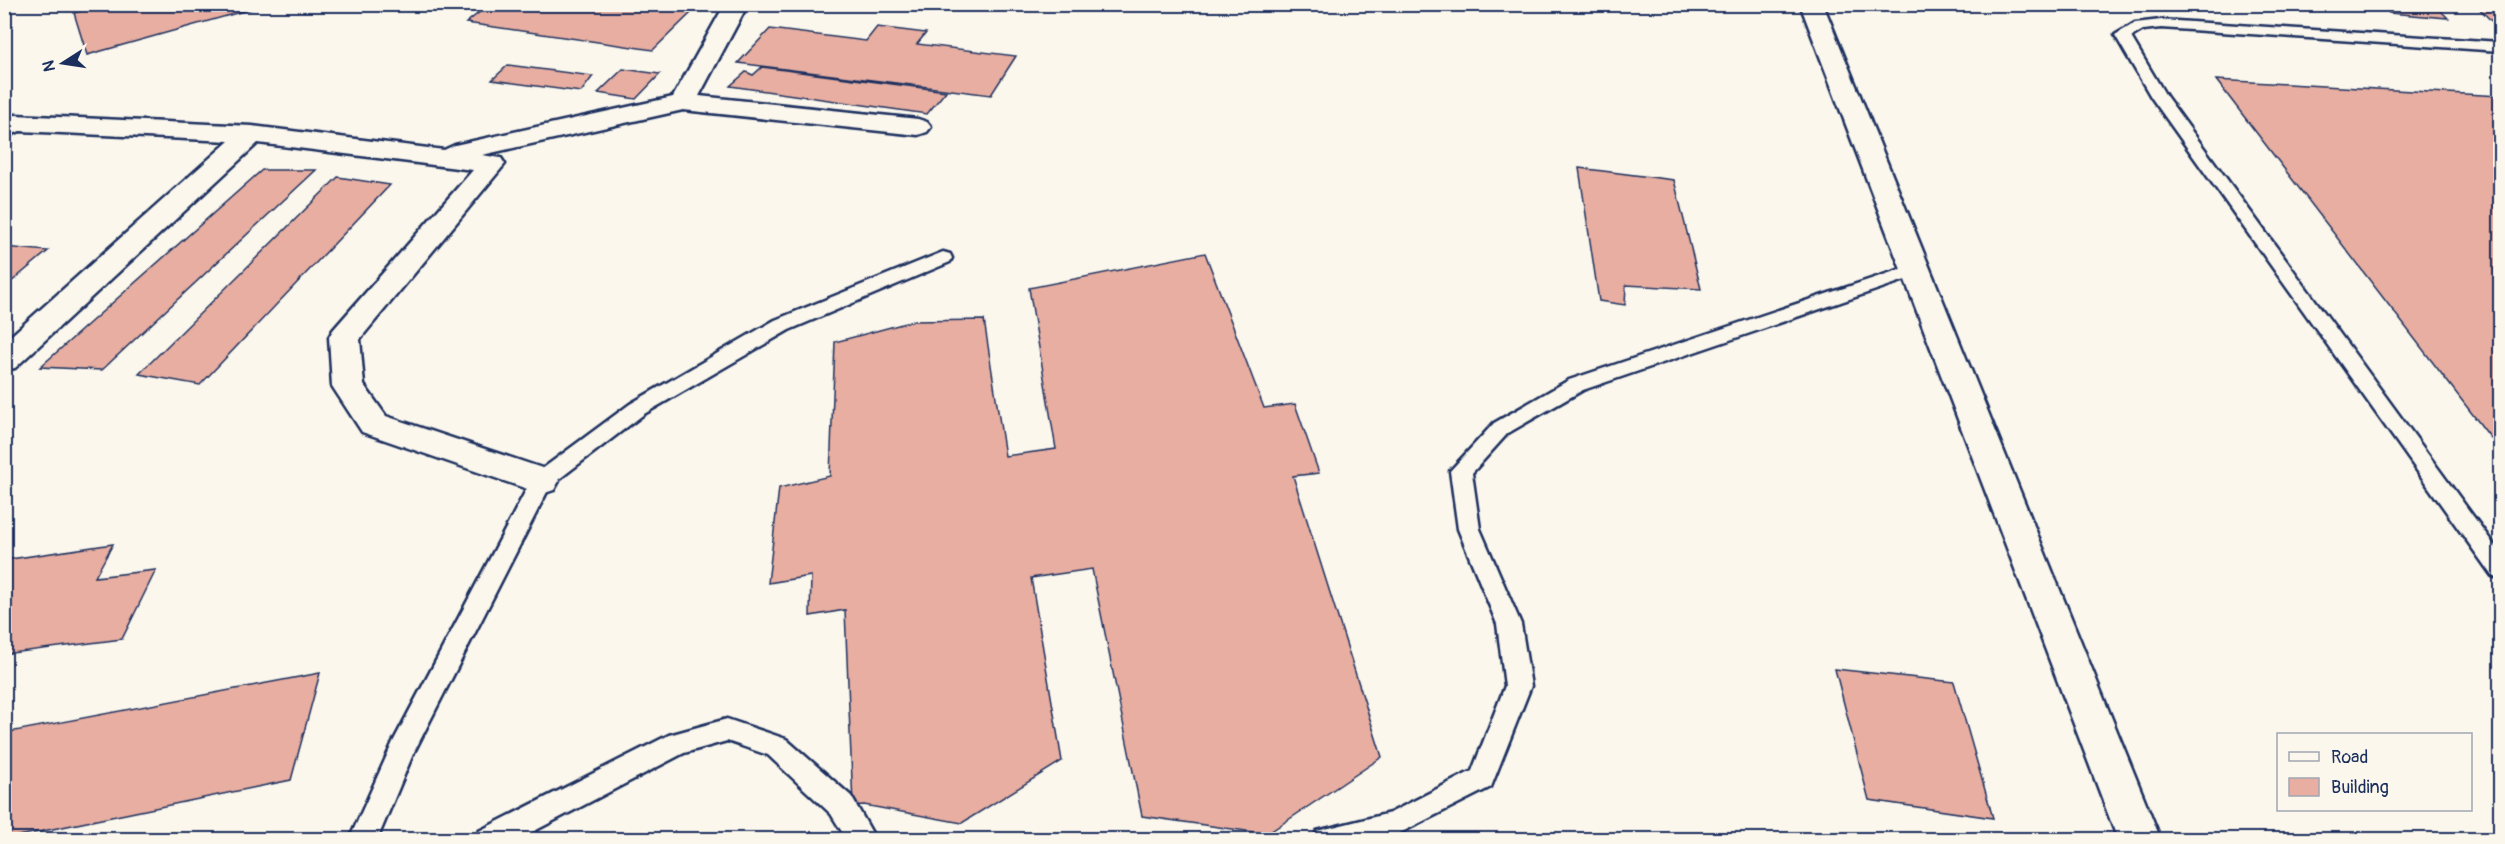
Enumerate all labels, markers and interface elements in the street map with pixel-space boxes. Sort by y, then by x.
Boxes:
north arrow [33,33,93,93]
text: N [38,58,60,73]
legend [2277,733,2472,811]
text: Road [2331,746,2368,769]
text: Building [2331,776,2389,799]

